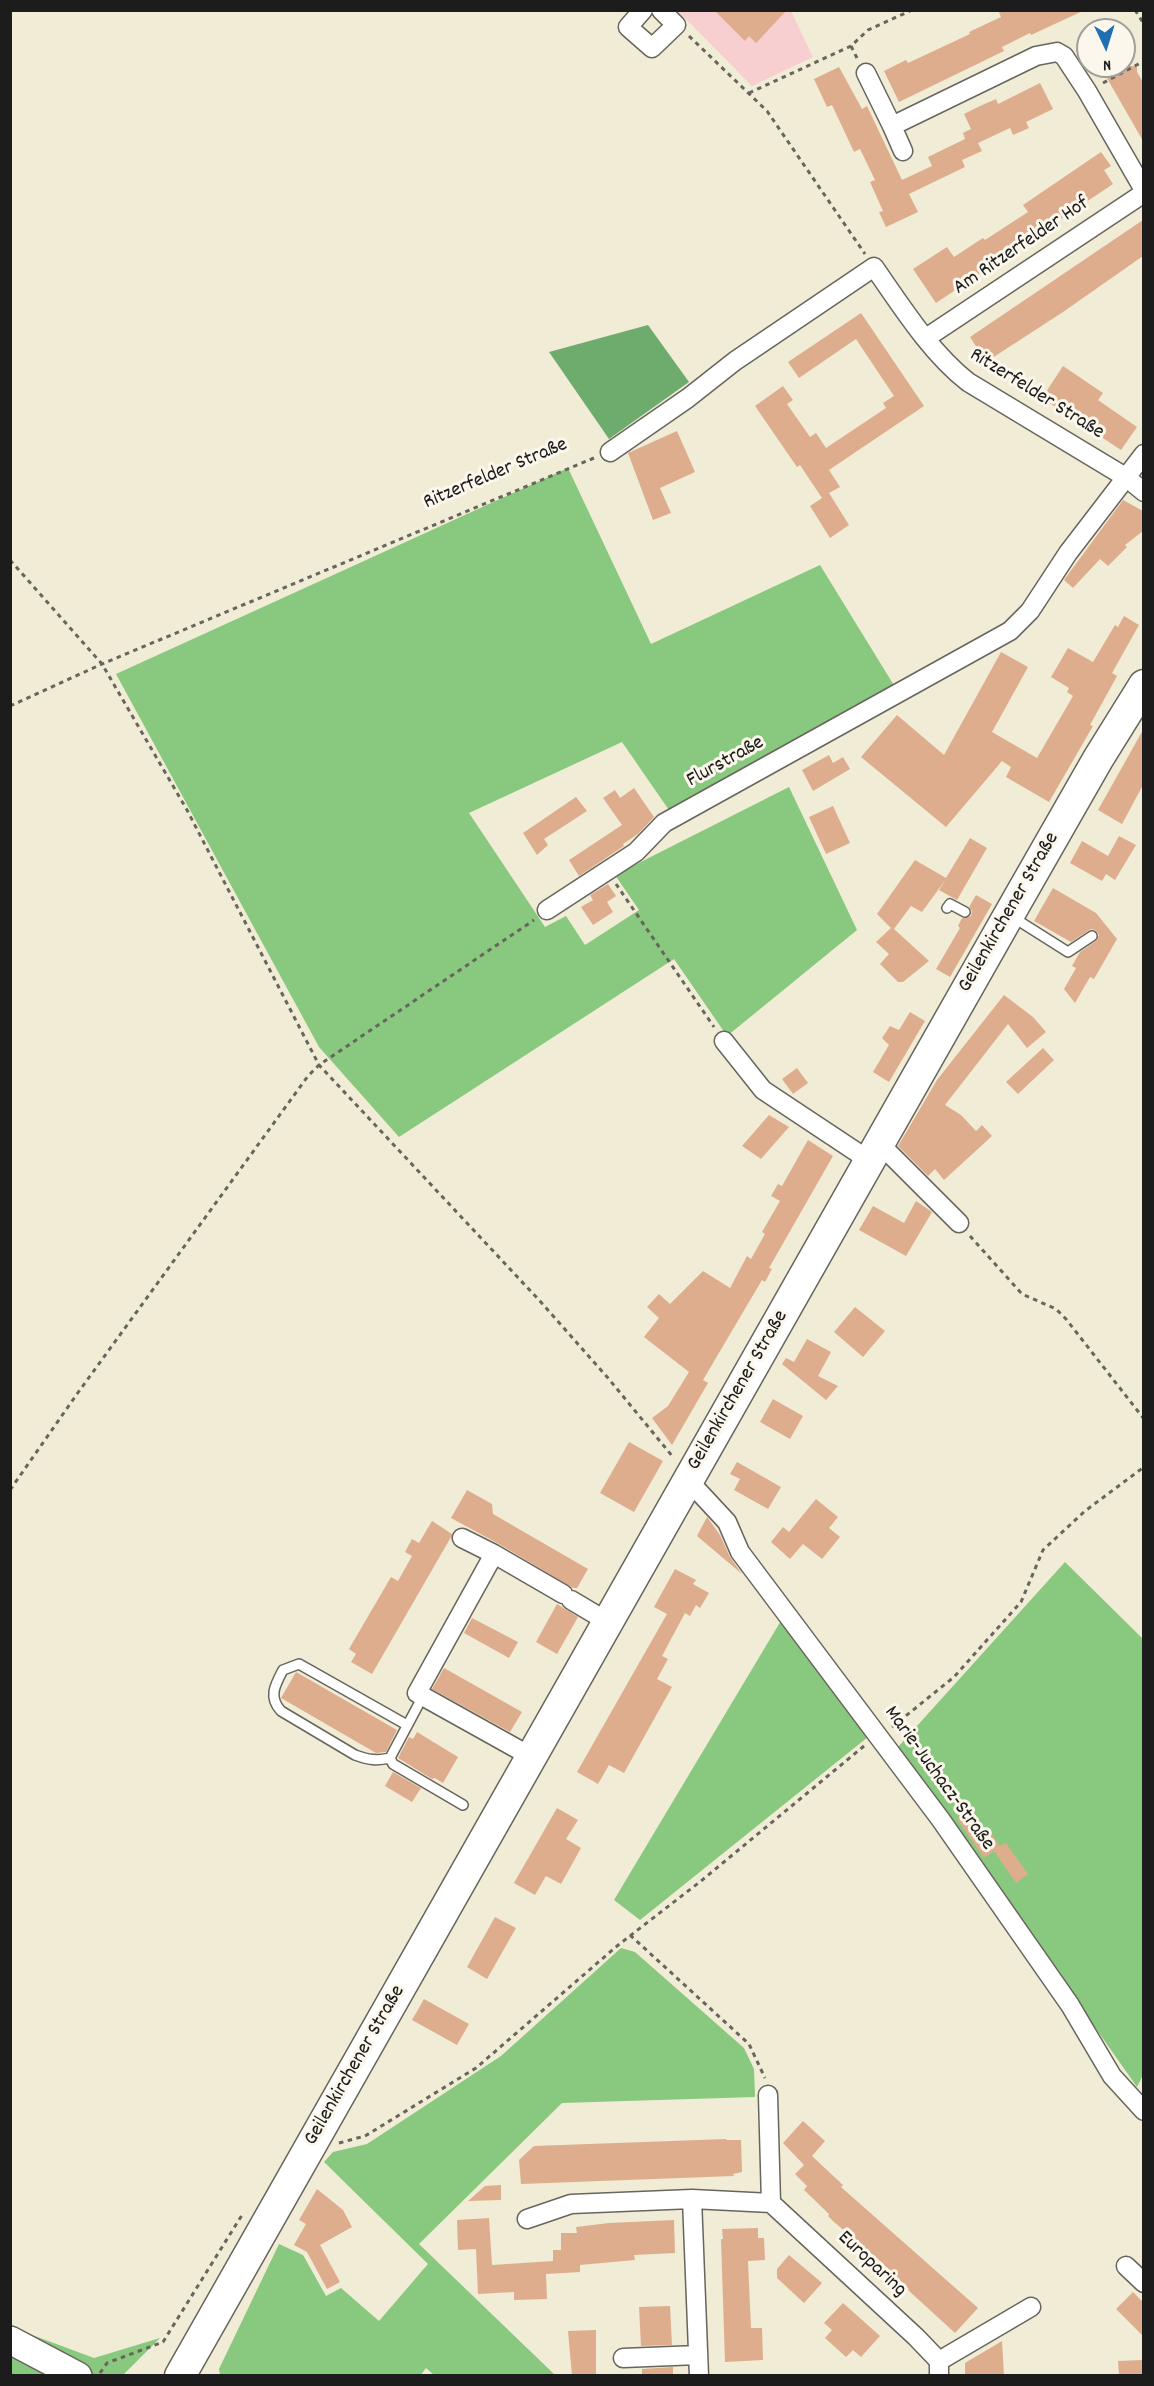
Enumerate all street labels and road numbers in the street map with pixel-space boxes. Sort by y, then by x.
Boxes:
street label: Am Ritzerfelder Hof [949,192,1095,302]
street label: Ritzerfelder Straße [964,344,1108,446]
street label: Ritzerfelder Straße [420,433,572,517]
street label: Flurstraße [683,731,769,795]
street label: Geilenkirchener Straße [954,829,1066,997]
street label: Geilenkirchener Straße [683,1307,795,1475]
street label: Marie-Juchacz-Straße [877,1702,999,1856]
street label: Geilenkirchener Straße [300,1982,412,2150]
street label: Europaring [831,2227,911,2303]

